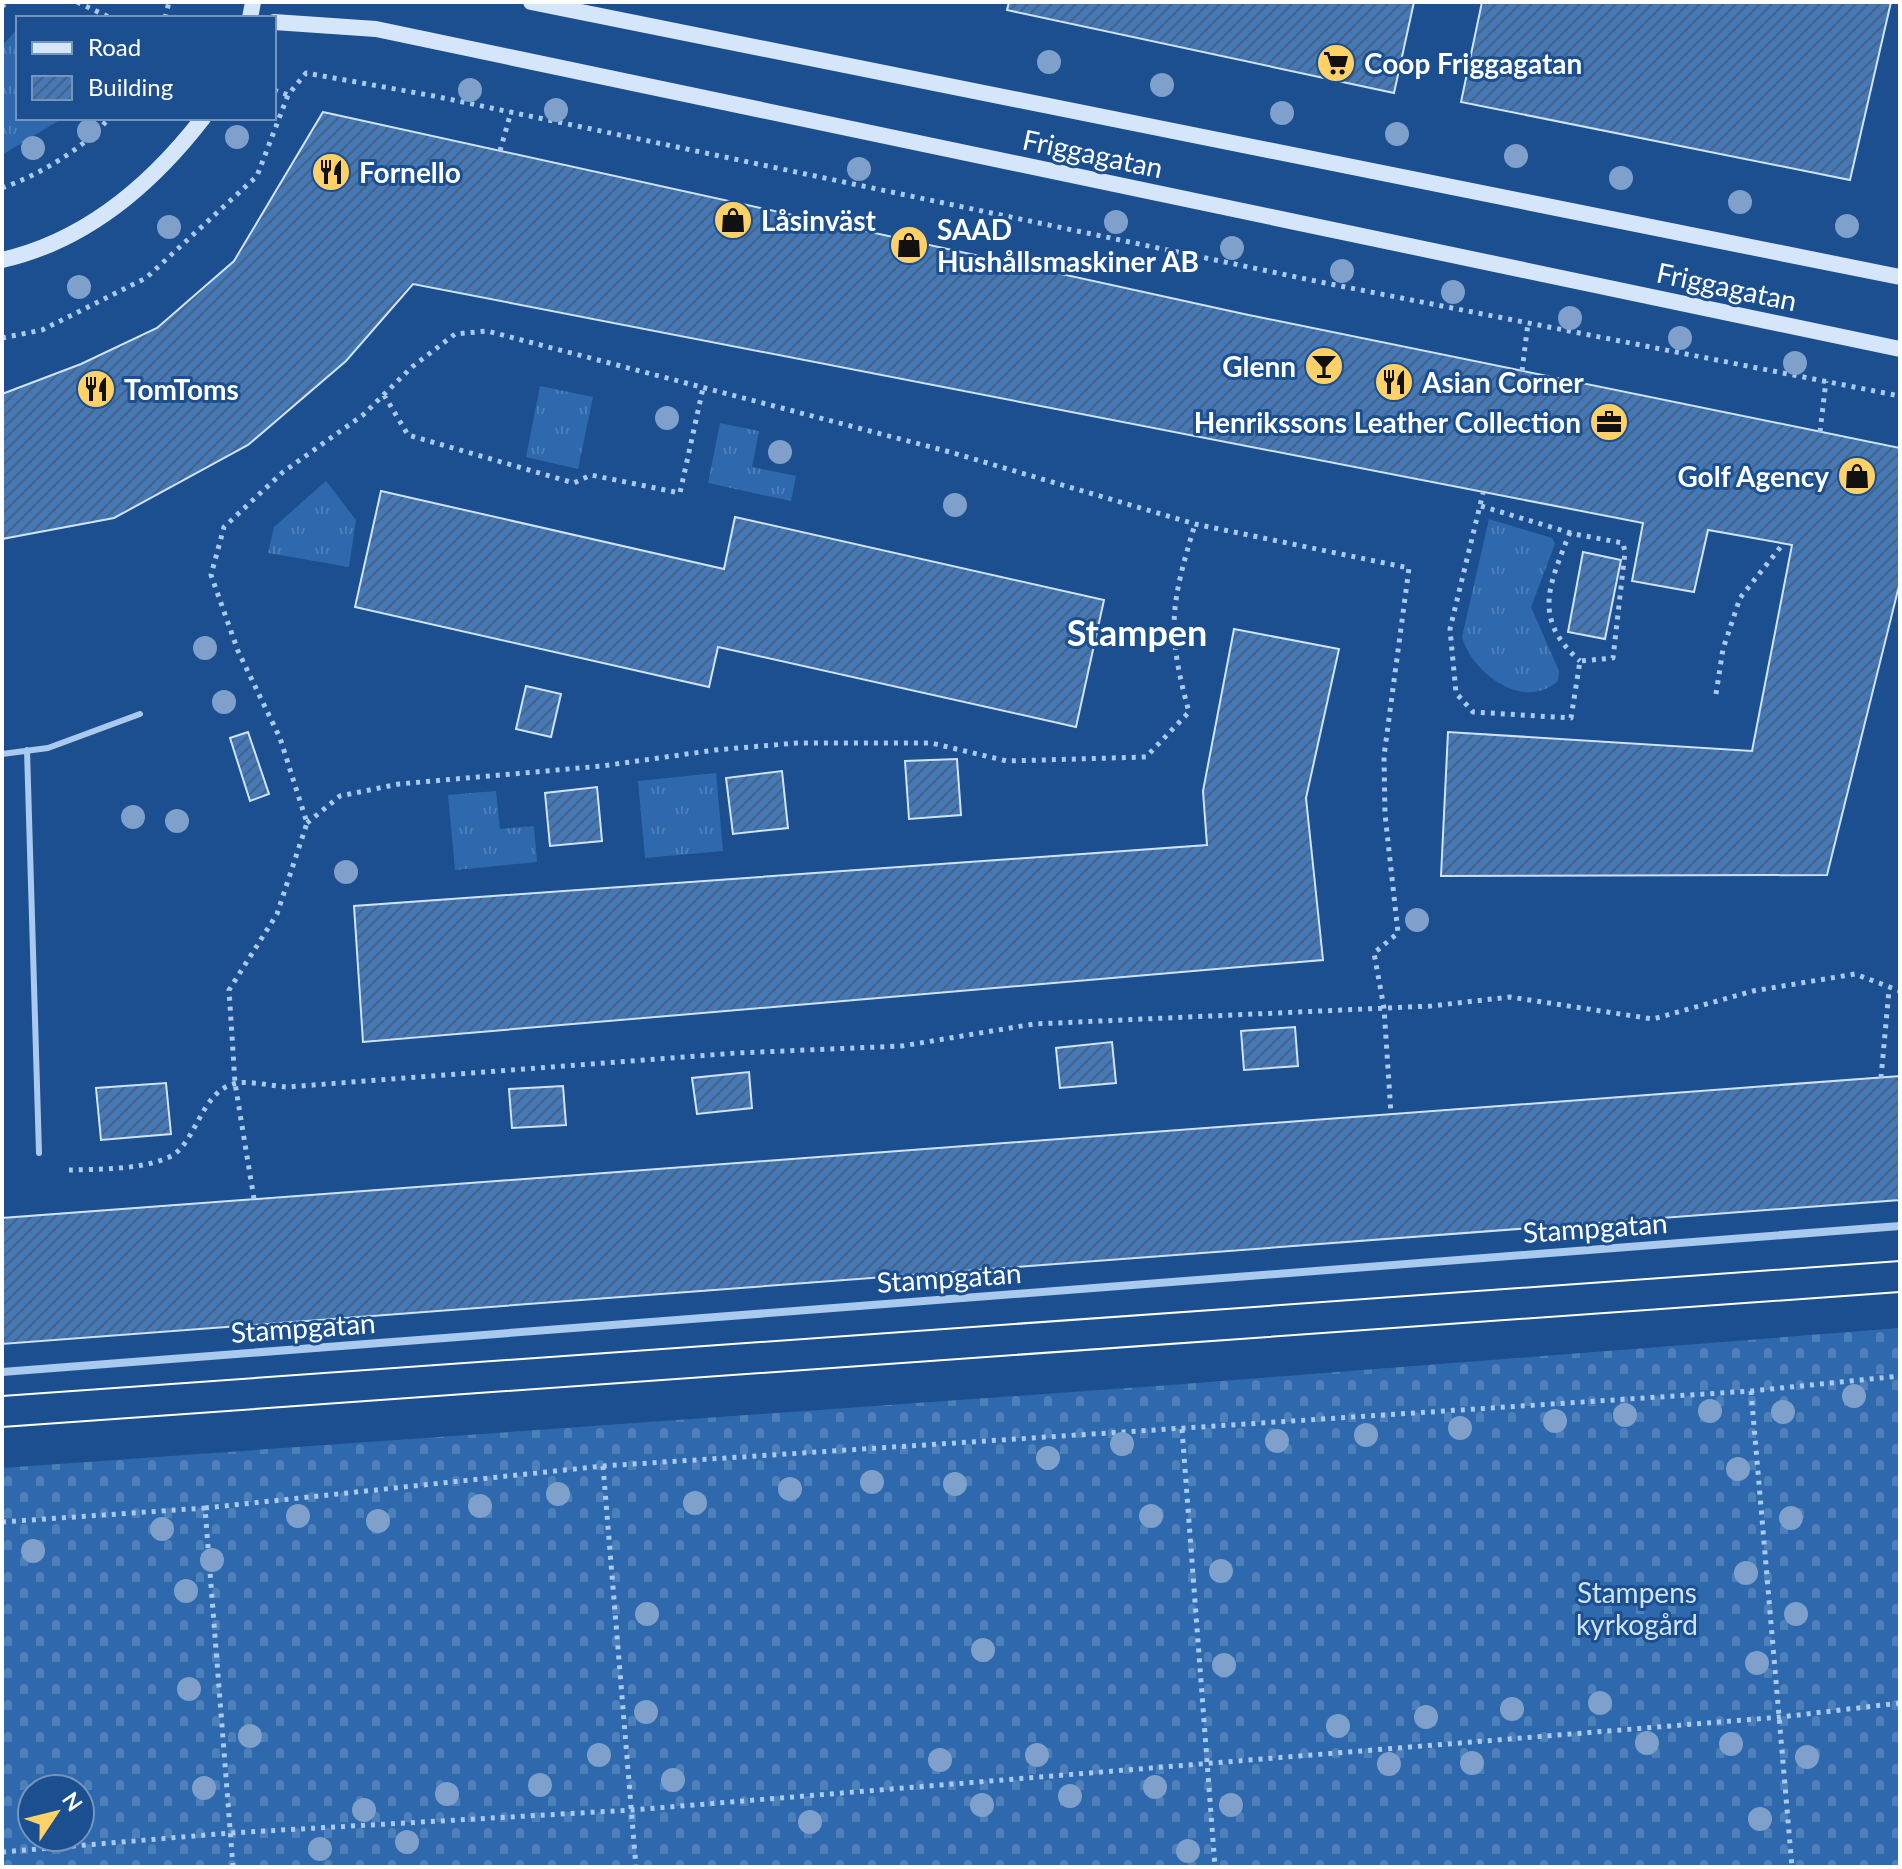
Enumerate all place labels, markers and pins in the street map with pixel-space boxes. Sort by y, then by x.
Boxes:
supermarket icon: Coop Friggagatan [1315,42,1357,84]
place label: Coop Friggagatan [1364,46,1582,80]
restaurant icon: Fornello [310,151,352,193]
place label: Fornello [359,155,461,189]
shop icon: Låsinväst [712,199,754,241]
place label: Låsinväst [761,203,877,237]
place label: SAAD Hushållsmaskiner AB [937,212,1199,278]
shop icon: SAAD Hushållsmaskiner AB [888,224,930,266]
bar icon: Glenn [1303,345,1345,387]
place label: Glenn [1222,349,1296,383]
restaurant icon: Asian Corner [1373,361,1415,403]
place label: Asian Corner [1421,365,1584,399]
restaurant icon: TomToms [75,368,117,410]
place label: TomToms [124,372,239,406]
office icon: Henrikssons Leather Collection [1588,401,1630,443]
place label: Henrikssons Leather Collection [1194,405,1581,439]
shop icon: Golf Agency [1836,455,1878,497]
place label: Golf Agency [1677,459,1829,493]

